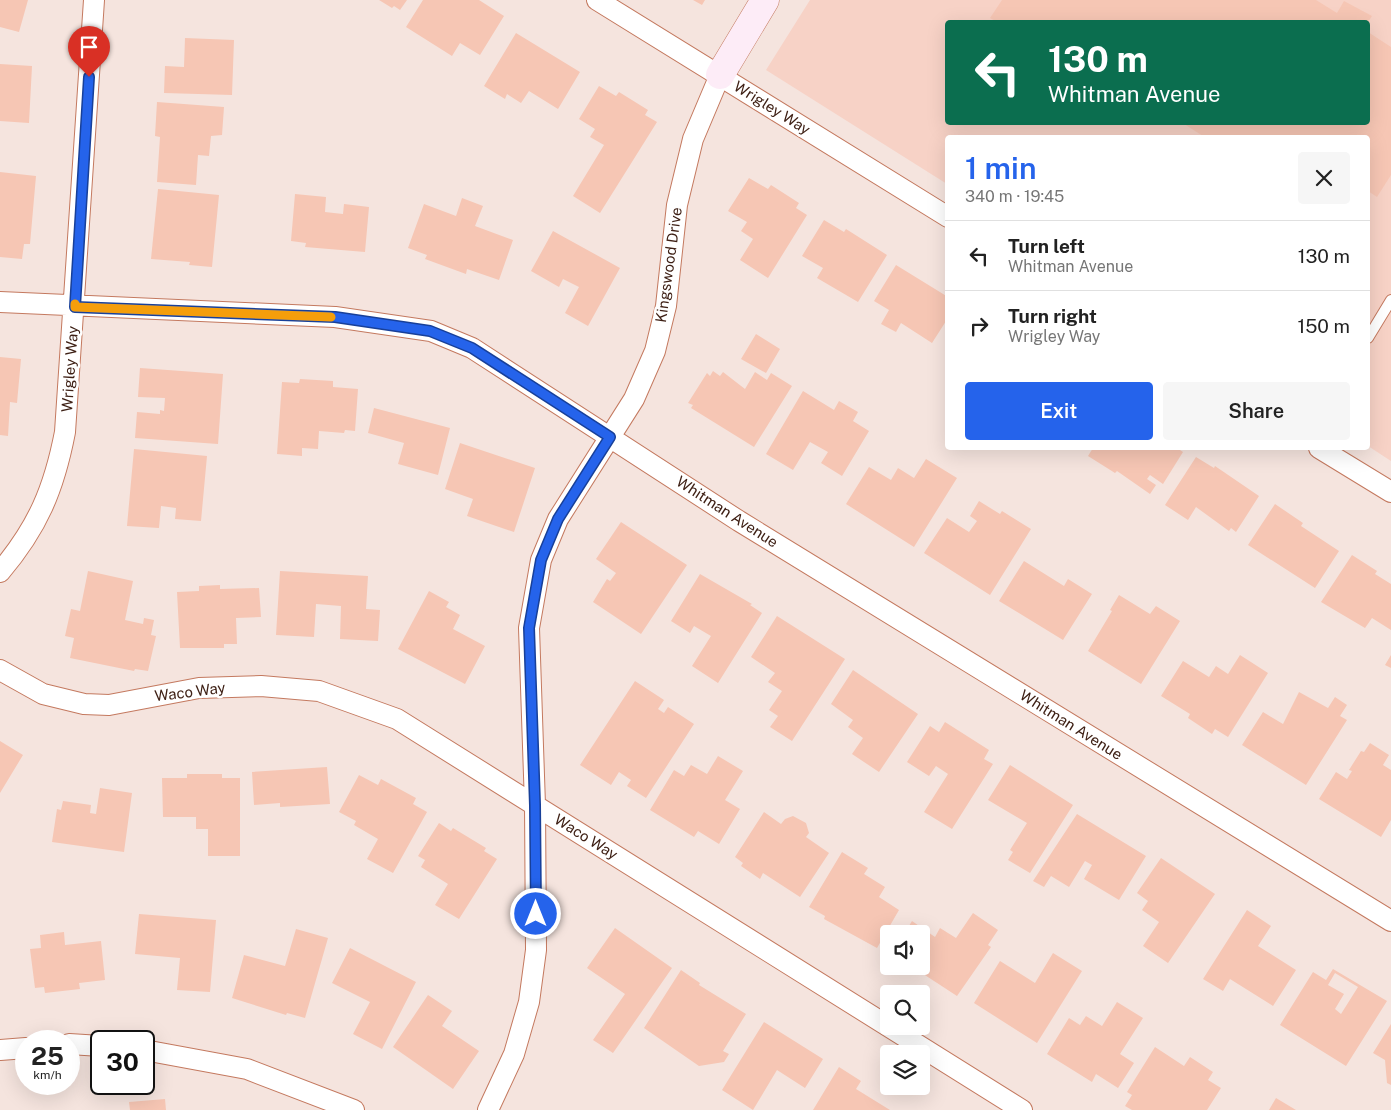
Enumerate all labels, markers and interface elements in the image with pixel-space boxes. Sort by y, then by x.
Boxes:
pin [68,26,110,77]
icon: arrive [75,33,103,61]
text: 130 m [1048,39,1148,80]
icon: left [965,40,1030,105]
street label: Wrigley Way [731,77,814,138]
text: Whitman Avenue [1048,81,1220,107]
text: 1 min [965,150,1036,186]
button: close [1298,152,1350,204]
text: 340 m · 19:45 [965,187,1064,206]
street label: Kingswood Drive [652,206,685,324]
text: Turn left [1008,235,1085,257]
icon: left [965,242,993,270]
text: 130 m [1298,245,1350,267]
text: Whitman Avenue [1008,257,1133,276]
text: Turn right [1008,305,1097,327]
icon: right [965,312,993,340]
text: 150 m [1297,315,1350,337]
street label: Wrigley Way [58,325,81,413]
text: Wrigley Way [1008,327,1100,346]
button: Exit [965,382,1153,440]
button: Share [1163,382,1350,440]
street label: Whitman Avenue [673,472,781,551]
street label: Waco Way [153,679,226,704]
street label: Whitman Avenue [1017,686,1126,763]
street label: Waco Way [551,810,621,863]
position arrow [509,887,561,939]
map controls [880,925,930,1095]
button: sound [880,925,930,975]
button: search [880,985,930,1035]
speed limit sign: 30 [90,1030,155,1095]
text: 25 [31,1041,64,1071]
button: layers [880,1045,930,1095]
text: km/h [33,1068,62,1082]

